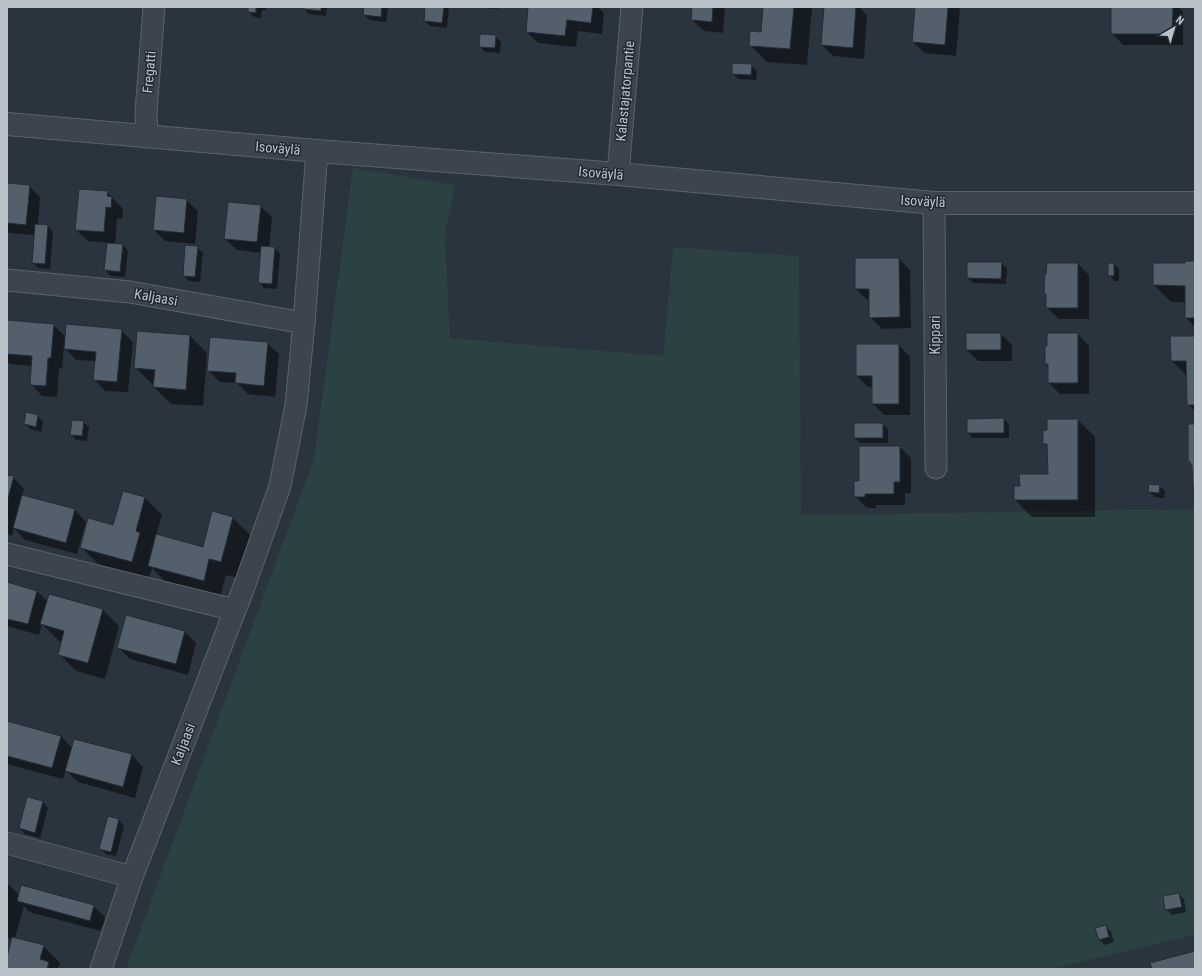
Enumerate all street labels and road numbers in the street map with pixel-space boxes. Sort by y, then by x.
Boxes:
street label: Kalastajatorpantie [613,40,637,142]
street label: Fregatti [139,50,159,94]
street label: Isoväylä [255,138,301,158]
street label: Isoväylä [578,163,624,183]
street label: Isoväylä [900,192,946,210]
street label: Kaljaasi [133,285,179,309]
street label: Kippari [927,316,943,354]
street label: Kaljaasi [168,721,198,767]

